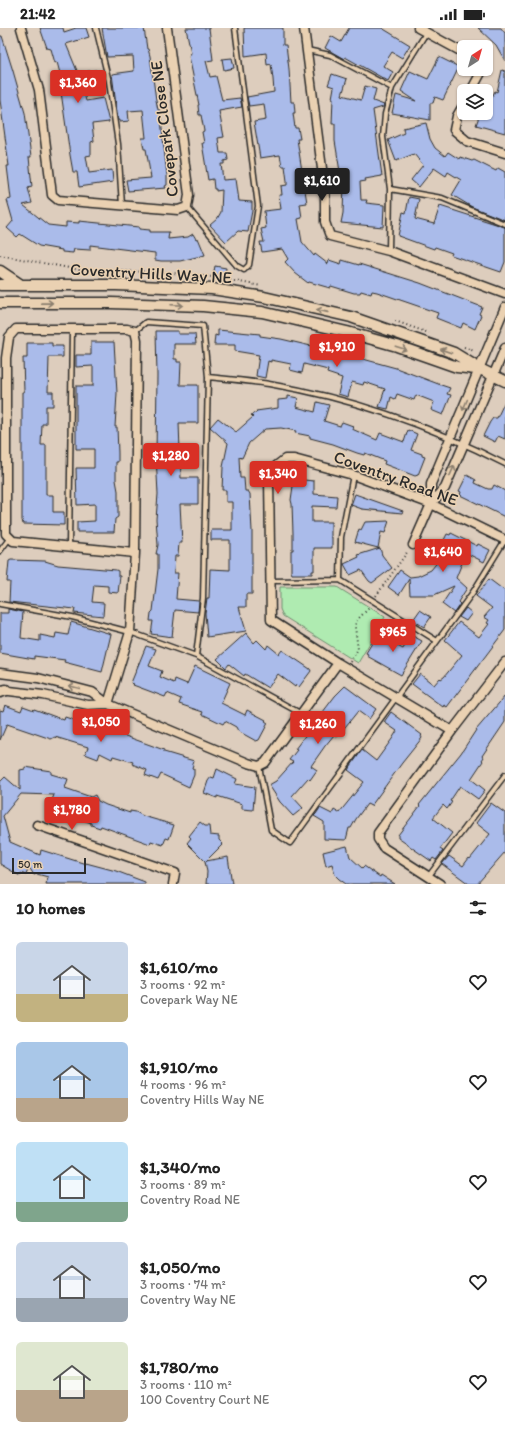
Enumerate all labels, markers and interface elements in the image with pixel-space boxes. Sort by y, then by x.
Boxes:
text: 21:42 [20,5,55,23]
north arrow [457,40,493,76]
map controls [457,40,493,120]
street label: Covepark Close NE [146,60,182,198]
pin: $1,360 [45,70,111,104]
text: $1,360 [59,75,97,90]
button: layers [457,84,493,120]
pin: $1,610 [289,168,355,202]
text: $1,610 [304,173,340,188]
street label: Coventry Hills Way NE [69,259,233,287]
one-way arrow [40,299,53,307]
one-way arrow [170,302,183,309]
one-way arrow [316,306,329,314]
pin: $1,910 [304,334,370,368]
text: $1,910 [319,339,355,354]
one-way arrow [394,344,406,352]
one-way arrow [440,346,452,354]
one-way arrow [460,398,468,410]
pin: $1,280 [138,443,204,477]
street label: Coventry Road NE [331,446,461,510]
text: $1,280 [152,448,190,463]
pin: $1,340 [245,461,311,495]
text: $1,340 [259,466,297,481]
one-way arrow [449,466,456,478]
pin: $1,640 [410,539,476,573]
text: $1,640 [424,544,462,559]
pin: $965 [369,619,417,653]
text: $965 [379,624,407,639]
one-way arrow [68,683,81,690]
pin: $1,050 [68,709,134,743]
pin: $1,260 [285,711,351,745]
text: $1,050 [82,714,120,729]
text: $1,260 [299,716,337,731]
pin: $1,780 [39,797,105,831]
text: $1,780 [53,802,91,817]
scale bar [12,856,86,875]
text: 50 m [18,858,42,871]
icon: filters [467,897,489,919]
text: 10 homes [16,898,85,918]
text: $1,610/mo [140,957,218,977]
icon: home [48,958,96,1006]
icon: heart [467,971,489,993]
text: 3 rooms · 92 m² [140,977,225,992]
text: Covepark Way NE [140,992,238,1007]
text: $1,910/mo [140,1057,218,1077]
icon: home [48,1058,96,1106]
icon: heart [467,1071,489,1093]
text: 4 rooms · 96 m² [140,1077,226,1092]
text: Coventry Hills Way NE [140,1092,264,1107]
text: $1,340/mo [140,1157,221,1177]
icon: home [48,1158,96,1206]
icon: heart [467,1171,489,1193]
text: 3 rooms · 89 m² [140,1177,226,1192]
text: Coventry Road NE [140,1192,240,1207]
text: $1,050/mo [140,1257,220,1277]
icon: home [48,1258,96,1306]
icon: heart [467,1271,489,1293]
text: 3 rooms · 74 m² [140,1277,226,1292]
text: Coventry Way NE [140,1292,236,1307]
text: $1,780/mo [140,1357,219,1377]
icon: home [48,1358,96,1406]
icon: heart [467,1371,489,1393]
text: 3 rooms · 110 m² [140,1377,232,1392]
text: 100 Coventry Court NE [140,1392,269,1407]

